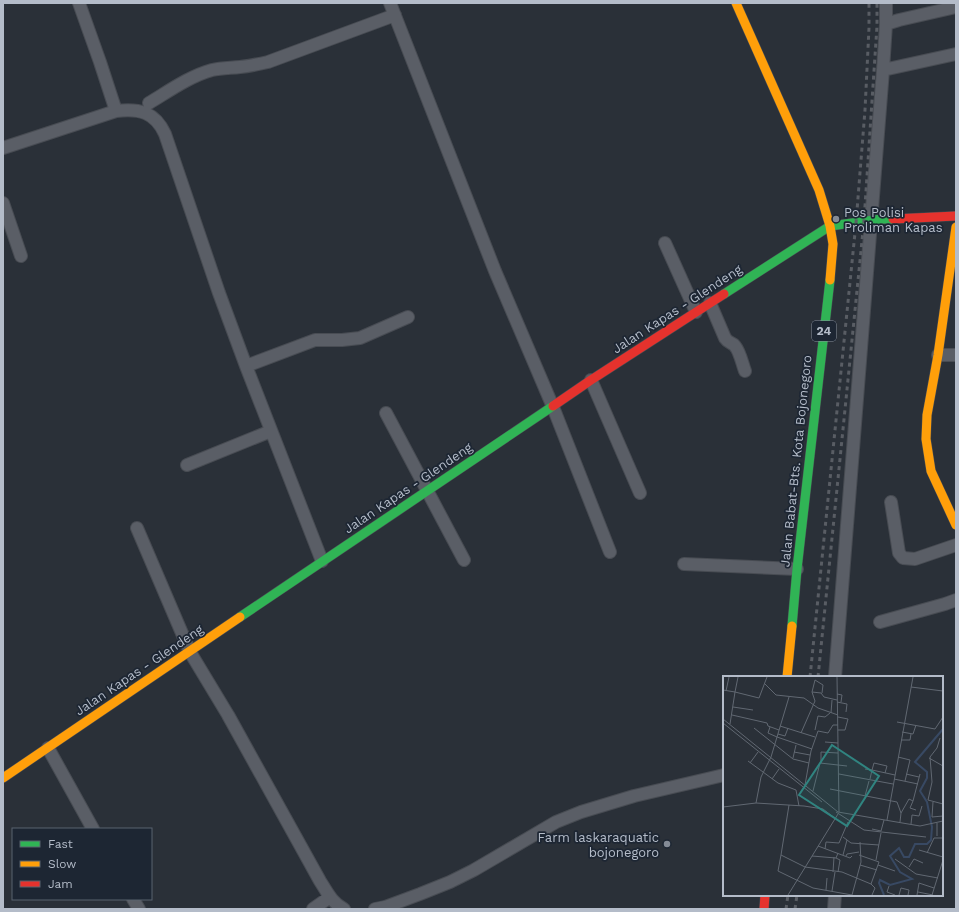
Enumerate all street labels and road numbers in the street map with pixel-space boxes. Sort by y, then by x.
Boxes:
street label: Jalan Kapas - Glendeng [609,261,745,357]
road number: 24 [812,321,836,341]
street label: Jalan Babat-Bts. Kota Bojonegoro [777,354,815,568]
street label: Jalan Kapas - Glendeng [341,439,475,537]
street label: Jalan Kapas - Glendeng [72,621,206,719]

